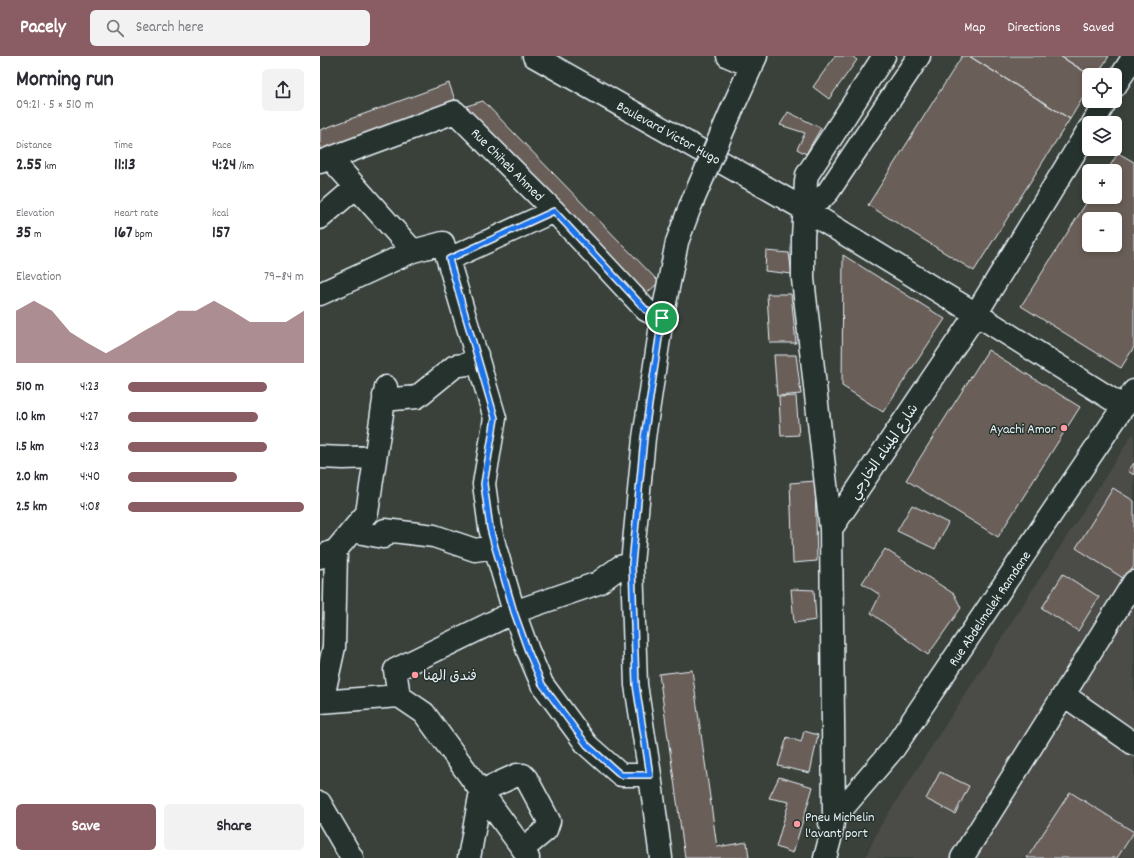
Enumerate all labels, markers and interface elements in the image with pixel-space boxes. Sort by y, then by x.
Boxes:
search box [90,10,370,46]
text: Pacely [20,15,66,42]
icon: search [104,17,126,39]
text: Search here [136,17,204,39]
text: Map [964,18,986,38]
text: Directions [1008,18,1061,38]
text: Saved [1083,18,1114,38]
text: Morning run [16,65,114,96]
map controls [1082,68,1122,252]
button: locate [1082,68,1122,108]
button: share [262,69,304,111]
text: 09:21 · 5 × 510 m [16,96,94,115]
street label: Boulevard Victor Hugo [612,97,724,171]
button: layers [1082,116,1122,156]
street label: Rue Chiheb Ahmed [465,124,548,207]
text: Distance [16,138,52,154]
text: Time [114,138,133,154]
text: Pace [212,138,231,154]
text: 2.55 [16,154,42,178]
text: 11:13 [114,154,136,178]
text: 4:24 [212,154,236,178]
text: km [42,159,57,175]
text: /km [236,159,254,175]
button: + [1082,164,1122,204]
text: Elevation [16,206,54,222]
text: Heart rate [114,206,158,222]
text: kcal [212,206,229,222]
button: − [1082,212,1122,252]
text: 35 [16,222,31,246]
text: 167 [114,222,133,246]
text: 157 [212,222,230,246]
text: m [31,227,42,243]
text: bpm [133,227,153,243]
text: Elevation [16,268,61,287]
text: 79–84 m [264,268,304,287]
pin [645,301,679,335]
icon: arrive [651,307,673,329]
text: 510 m [16,378,44,397]
text: 4:23 [80,378,99,397]
street label: شارع الميناء الخارجي [845,400,925,505]
text: 1.0 km [16,408,45,427]
text: 4:27 [80,408,98,427]
place label: Ayachi Amor [990,420,1057,440]
marker: Ayachi Amor [1059,423,1069,433]
text: 1.5 km [16,438,44,457]
text: 4:23 [80,438,99,457]
text: 2.0 km [16,468,48,487]
text: 4:40 [80,468,100,487]
text: 2.5 km [16,498,47,517]
text: 4:08 [80,498,100,517]
street label: Rue Abdelmalek Ramdane [945,547,1037,671]
place label: فندق الهنا [423,667,477,687]
marker: فندق الهنا [410,670,420,680]
button: Save [16,804,156,850]
button: Share [164,804,304,850]
place label: Pneu Michelin l'avant port [805,808,875,844]
marker: Pneu Michelin l'avant port [792,819,802,829]

